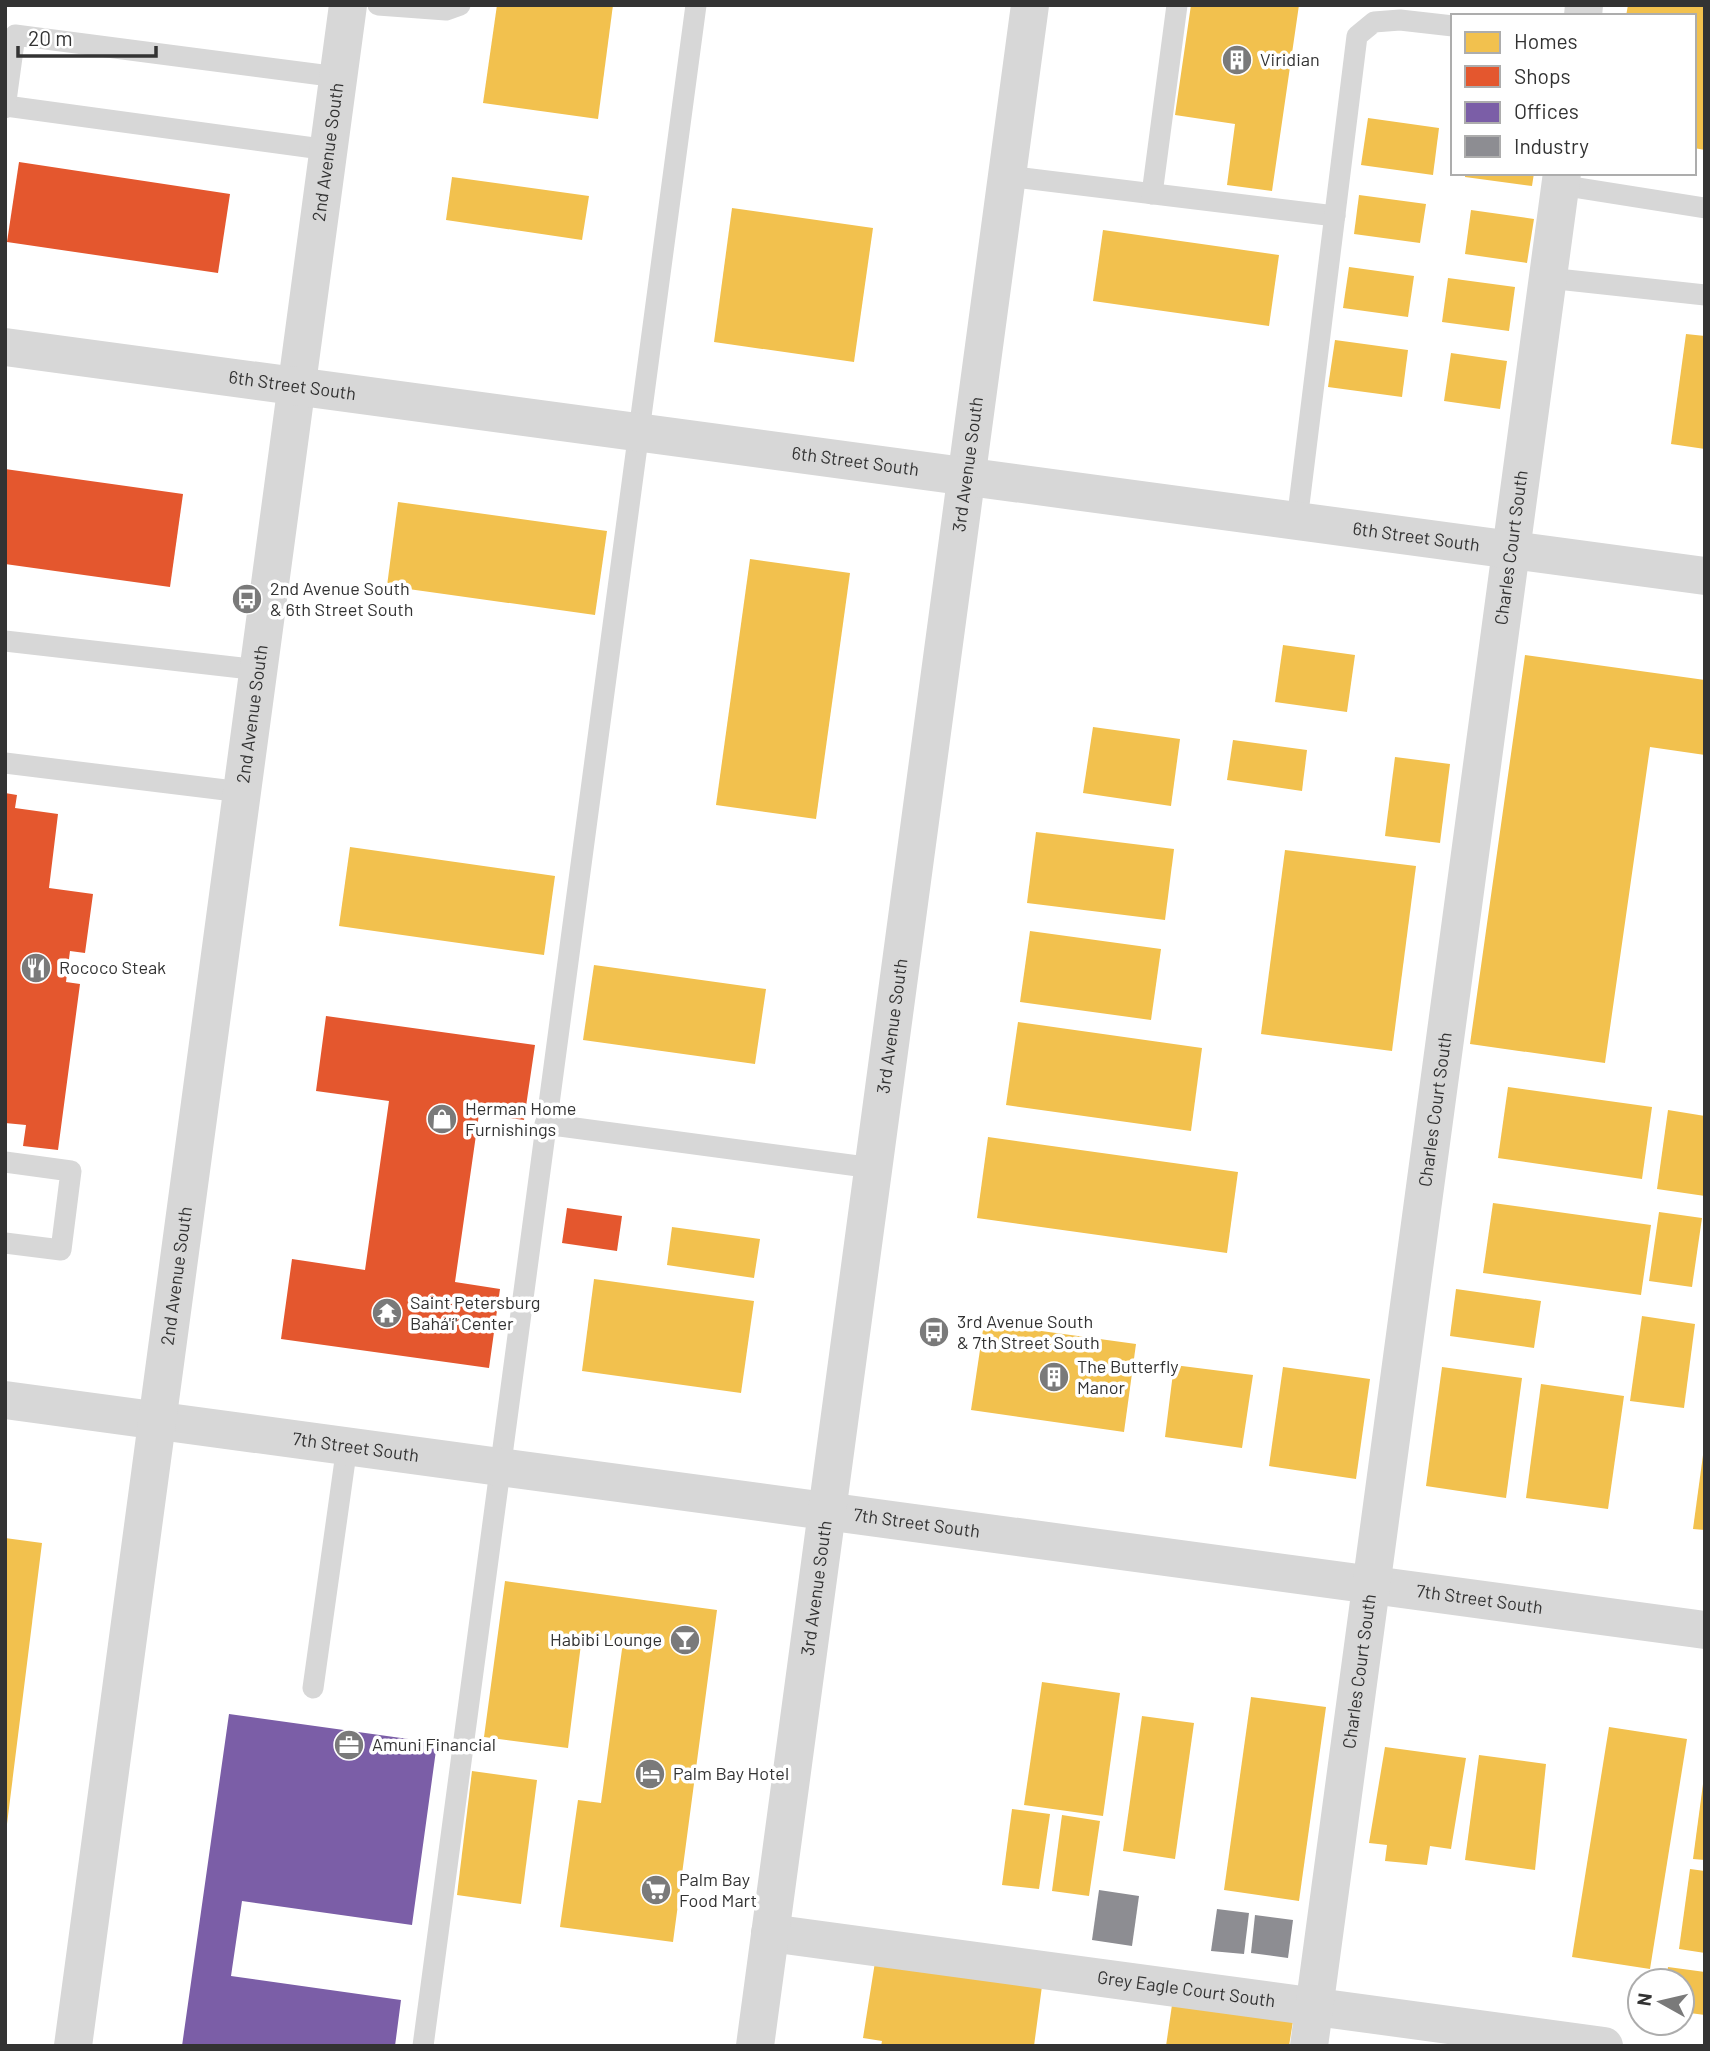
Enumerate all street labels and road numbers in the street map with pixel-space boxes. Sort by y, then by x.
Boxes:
street label: 2nd Avenue South [307,81,347,223]
street label: 6th Street South [228,365,358,404]
street label: 3rd Avenue South [947,395,987,533]
street label: 6th Street South [790,441,920,480]
street label: Charles Court South [1489,469,1532,626]
street label: 6th Street South [1351,517,1481,556]
street label: 2nd Avenue South [231,643,272,785]
street label: 3rd Avenue South [871,957,911,1095]
street label: Charles Court South [1413,1031,1456,1188]
street label: 2nd Avenue South [156,1205,196,1347]
street label: 7th Street South [291,1427,421,1466]
street label: 7th Street South [852,1503,981,1542]
street label: 3rd Avenue South [796,1519,836,1657]
street label: 7th Street South [1415,1579,1544,1618]
street label: Charles Court South [1337,1593,1380,1750]
street label: Grey Eagle Court South [1096,1965,1277,2011]

